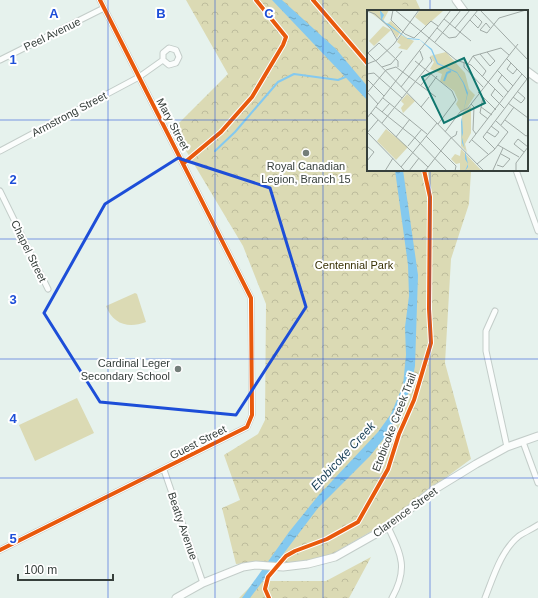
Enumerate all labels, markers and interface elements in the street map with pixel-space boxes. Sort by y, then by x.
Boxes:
text: B [156,6,166,21]
text: C [264,6,274,21]
inset map [367,10,528,171]
street label: Peel Avenue [21,14,83,54]
text: 1 [9,52,17,67]
street label: Armstrong Street [29,89,109,139]
street label: Mary Street [154,96,192,152]
marker: Royal Canadian Legion, Branch 15 [301,148,311,158]
place label: Royal Canadian Legion, Branch 15 [261,160,351,185]
text: 2 [9,172,17,187]
street label: Chapel Street [9,218,49,284]
park label: Centennial Park [315,259,394,271]
text: 3 [9,292,17,307]
place label: Cardinal Leger Secondary School [81,357,170,382]
marker: Cardinal Leger Secondary School [173,364,183,374]
street label: Etobicoke Creek Trail [370,371,418,473]
text: 4 [9,411,17,426]
water label: Etobicoke Creek [308,418,379,493]
street label: Guest Street [168,423,228,461]
street label: Clarence Street [371,485,439,539]
street label: Beatty Avenue [166,491,200,561]
text: 5 [9,531,17,546]
scale bar [18,556,113,582]
text: 100 m [24,563,57,577]

